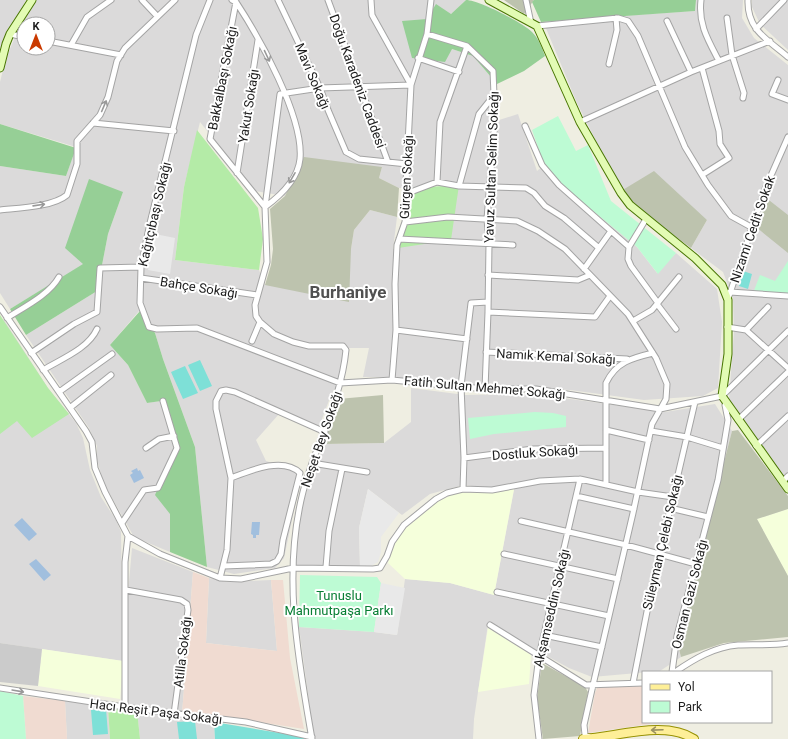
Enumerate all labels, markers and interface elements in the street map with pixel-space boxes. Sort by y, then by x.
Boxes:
street label: Doğu Karadeniz Caddesi [326,12,389,150]
north arrow [16,16,56,56]
text: K [33,20,41,33]
street label: Bakkalbaşı Sokağı [205,25,240,131]
street label: Mavi Sokağı [292,41,333,111]
one-way arrow [264,50,271,62]
street label: Yakut Sokağı [235,68,262,144]
street label: Yavuz Sultan Selim Sokağı [481,91,502,243]
one-way arrow [100,101,108,113]
street label: Gürgen Sokağı [397,135,416,219]
street label: Kağıtçıbaşı Sokağı [135,160,174,268]
one-way arrow [287,172,295,184]
street label: Nizami Cedit Sokak [727,173,778,285]
one-way arrow [32,201,45,209]
street label: Bahçe Sokağı [159,274,239,301]
district label: Burhaniye [310,282,386,302]
street label: Namık Kemal Sokağı [496,346,616,367]
street label: Fatih Sultan Mehmet Sokağı [404,373,566,402]
street label: Neşet Bey Sokağı [298,389,345,489]
street label: Dostluk Sokağı [491,442,579,463]
street label: Süleyman Çelebi Sokağı [640,473,685,611]
street label: Osman Gazi Sokağı [669,538,710,651]
street label: Akşamseddin Sokağı [531,547,572,669]
park label: Tunuslu Mahmutpaşa Parkı [284,588,394,618]
street label: Atilla Sokağı [171,616,194,689]
legend [642,671,772,723]
text: Yol [678,680,695,694]
one-way arrow [11,687,24,695]
street label: Hacı Reşit Paşa Sokağı [89,696,223,727]
text: Park [678,700,703,714]
one-way arrow [651,726,664,734]

